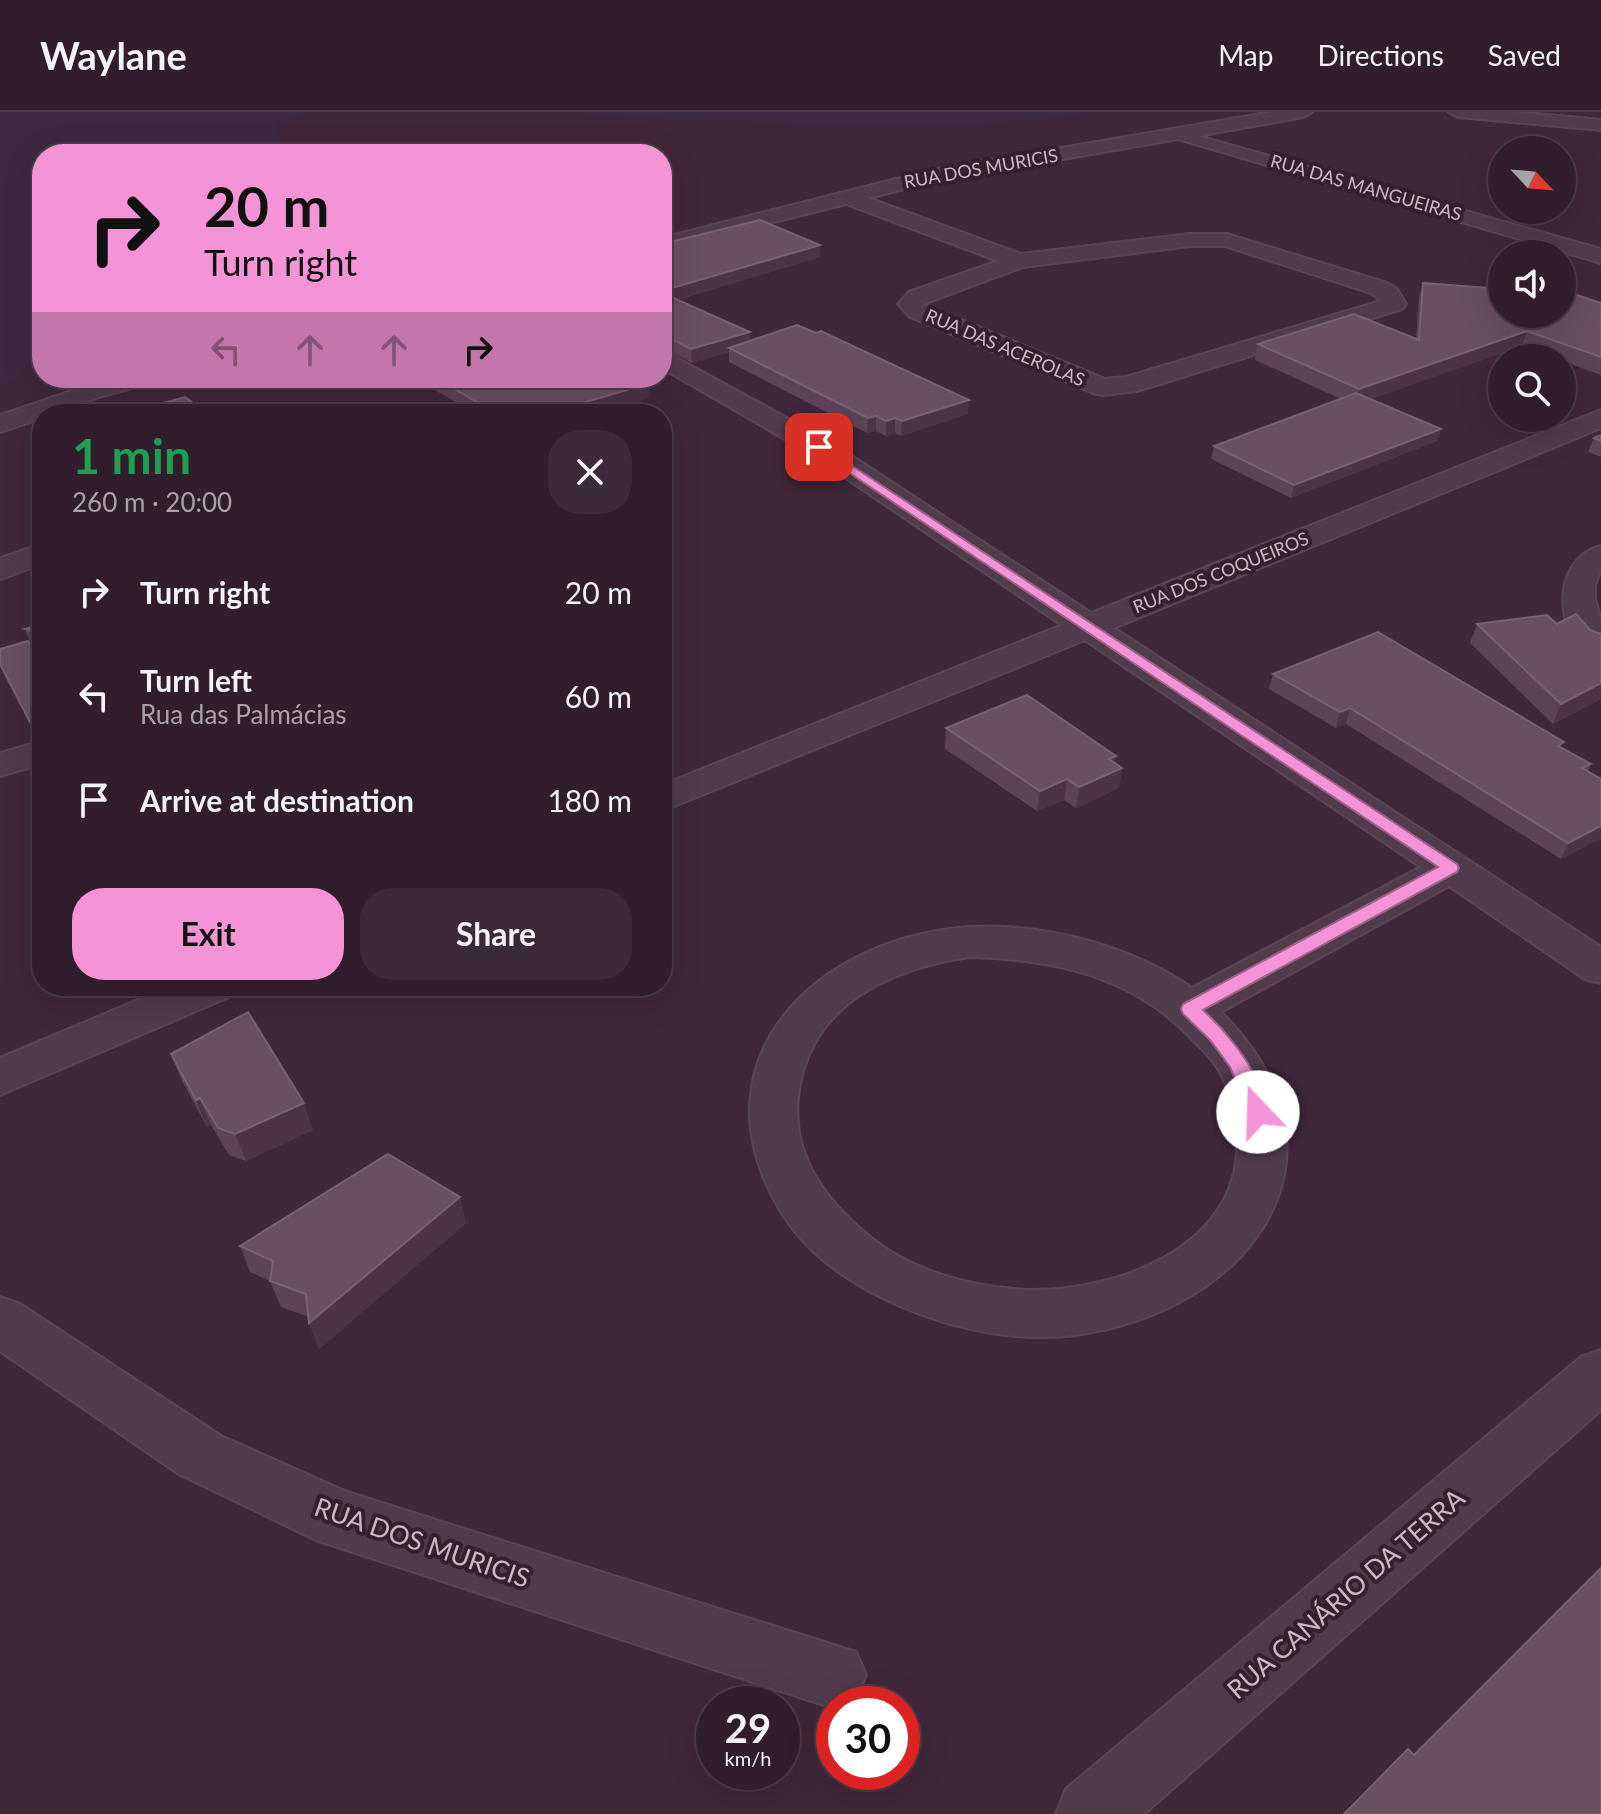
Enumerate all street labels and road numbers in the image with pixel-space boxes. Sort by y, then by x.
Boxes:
street label: RUA DOS MURICIS [902,144,1060,192]
street label: RUA DAS MANGUEIRAS [1268,149,1464,225]
street label: RUA DAS ACEROLAS [923,304,1088,391]
street label: RUA DOS COQUEIROS [1130,527,1312,617]
street label: RUA CANÁRIO DA TERRA [1220,1481,1471,1705]
street label: RUA DOS MURICIS [311,1490,534,1594]

